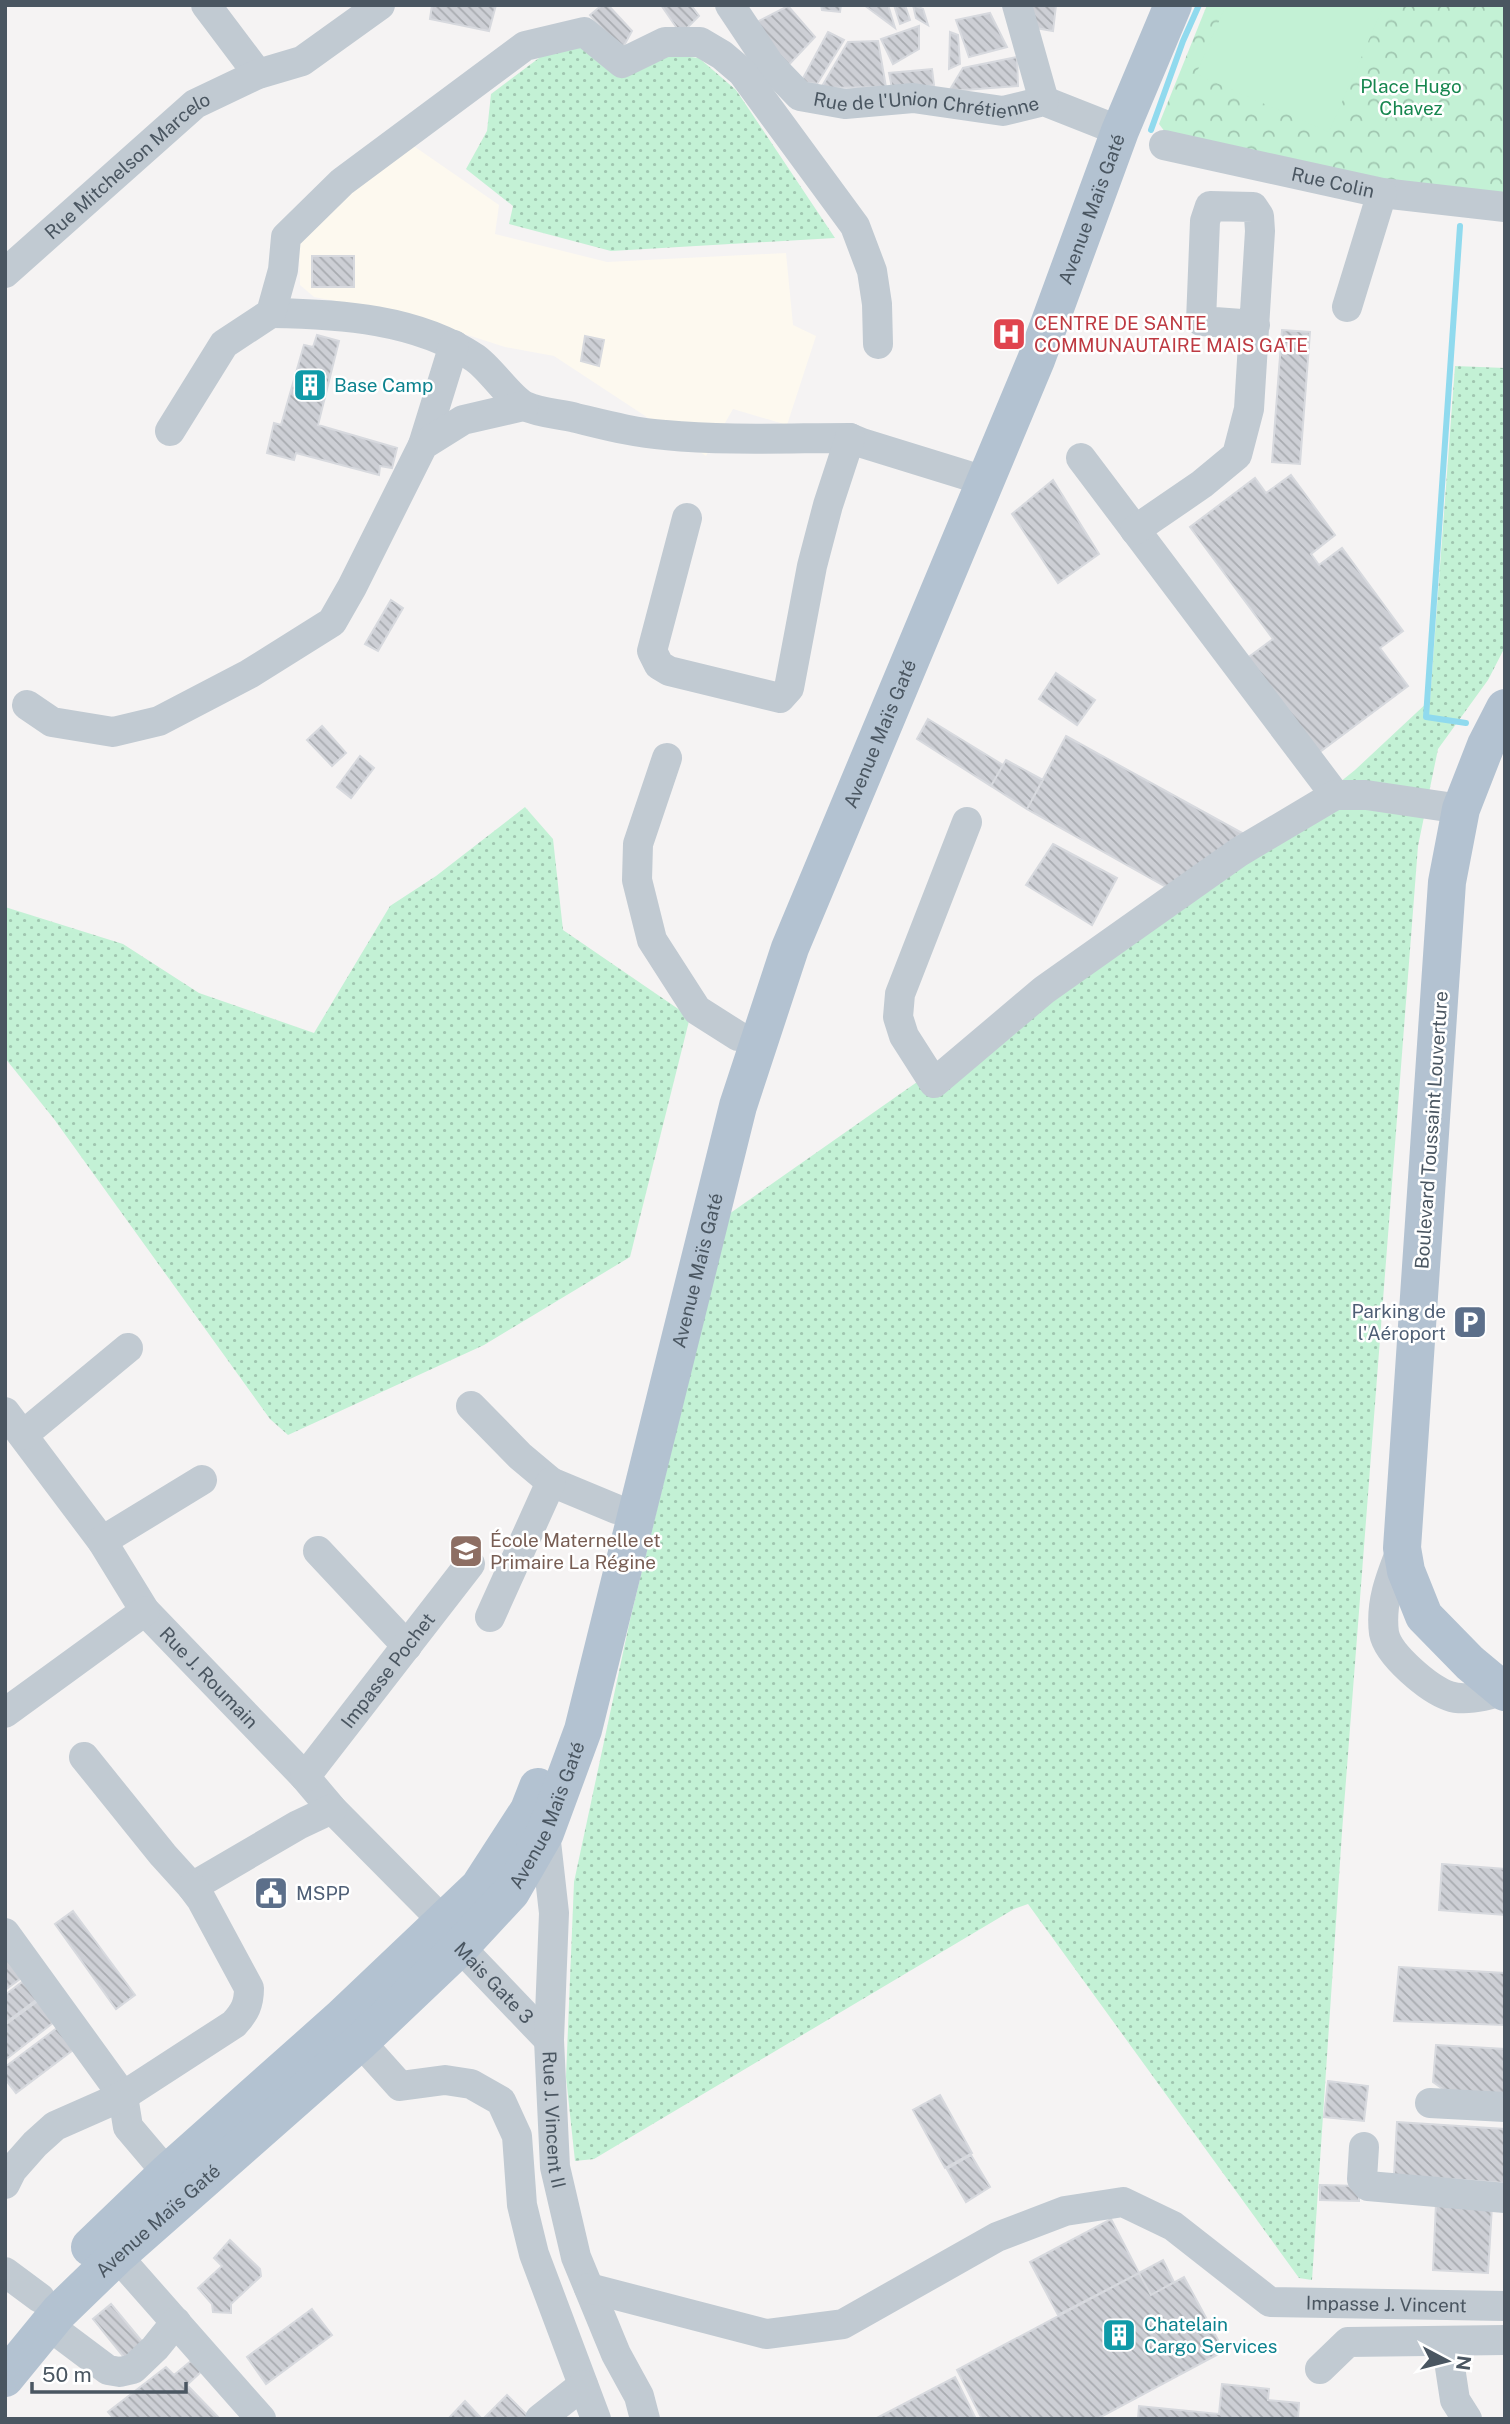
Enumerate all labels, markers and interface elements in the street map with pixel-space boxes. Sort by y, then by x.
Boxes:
park label: Place Hugo Chavez [1360,75,1462,119]
street label: Rue de l'Union Chrétienne [812,87,1041,122]
street label: Rue Mitchelson Marcelo [40,88,213,244]
street label: Avenue Maïs Gaté [1054,131,1129,287]
street label: Rue Colin [1289,162,1376,202]
place label: CENTRE DE SANTE COMMUNAUTAIRE MAIS GATE [1034,312,1308,356]
hospital icon: CENTRE DE SANTE COMMUNAUTAIRE MAIS GATE [990,315,1028,353]
building icon: Base Camp [291,366,329,404]
place label: Base Camp [334,374,433,396]
street label: Avenue Maïs Gaté [839,656,920,811]
street label: Boulevard Toussaint Louverture [1410,990,1452,1270]
street label: Avenue Maïs Gaté [667,1191,727,1350]
place label: Parking de l'Aéroport [1351,1300,1446,1344]
parking icon: Parking de l'Aéroport [1451,1303,1489,1341]
place label: École Maternelle et Primaire La Régine [490,1529,661,1573]
school or university icon: École Maternelle et Primaire La Régine [447,1532,485,1570]
street label: Impasse Pochet [336,1608,439,1732]
street label: Rue J. Roumain [155,1622,263,1733]
street label: Avenue Maïs Gaté [504,1738,589,1892]
public building icon: MSPP [252,1874,290,1912]
place label: MSPP [296,1882,350,1904]
street label: Mais Gate 3 [450,1937,538,2028]
street label: Rue J. Vincent II [539,2051,571,2190]
street label: Avenue Maïs Gaté [91,2159,225,2282]
street label: Impasse J. Vincent [1306,2292,1467,2316]
place label: Chatelain Cargo Services [1144,2313,1277,2357]
building icon: Chatelain Cargo Services [1100,2316,1138,2354]
north arrow [1412,2326,1482,2396]
scale bar [32,2350,186,2394]
text: N [1452,2354,1476,2372]
text: 50 m [42,2362,92,2387]

